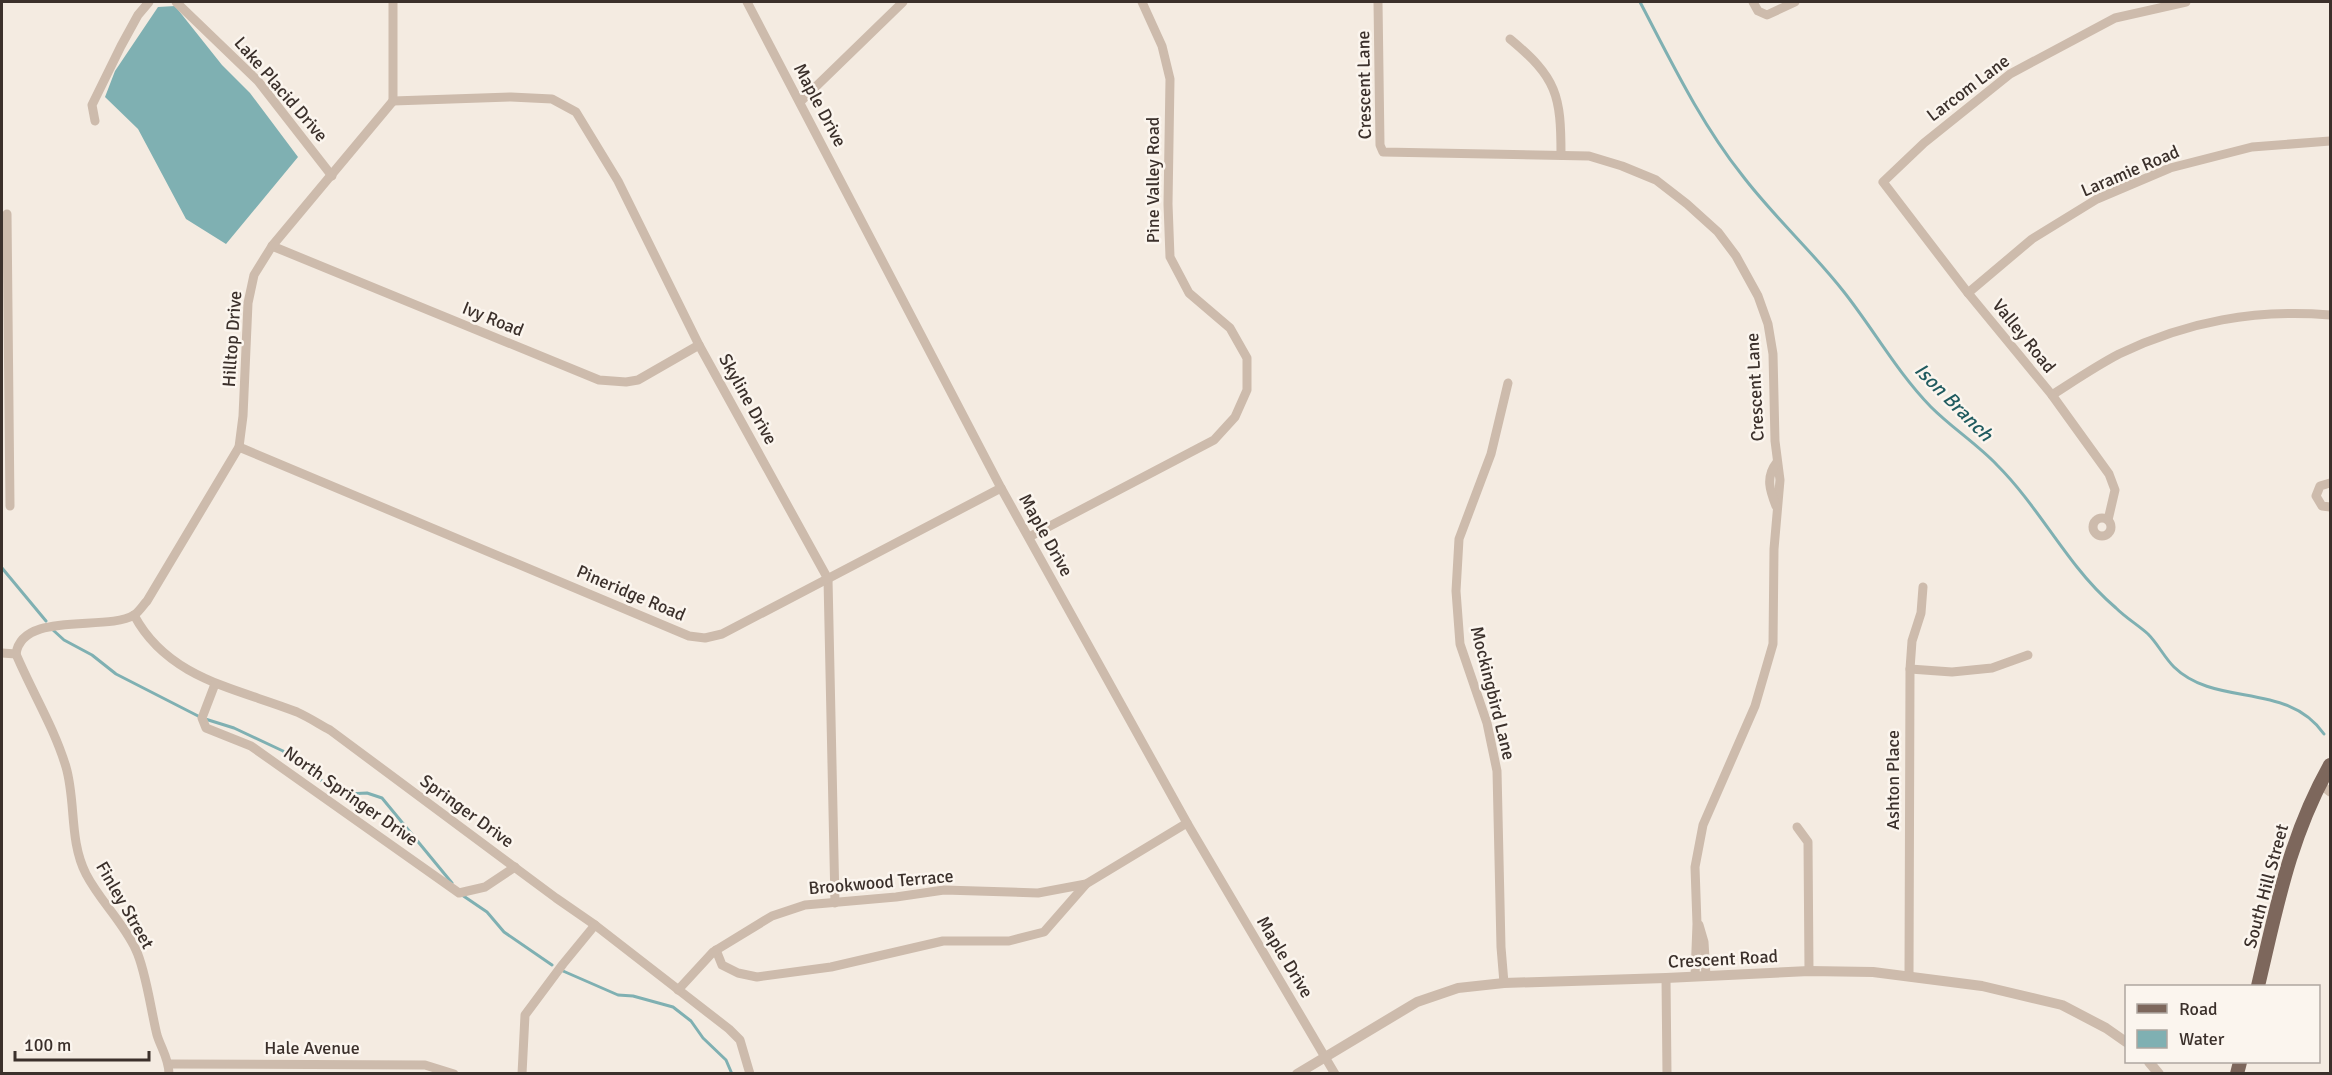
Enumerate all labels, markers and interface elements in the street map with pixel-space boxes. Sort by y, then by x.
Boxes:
street label: Crescent Lane [1352,30,1376,140]
street label: Lake Placid Drive [229,32,333,146]
street label: Larcom Lane [1922,50,2014,126]
street label: Maple Drive [789,59,851,151]
street label: Pine Valley Road [1142,117,1164,243]
street label: Laramie Road [2078,140,2182,202]
street label: Hilltop Drive [218,290,246,388]
street label: Valley Road [1988,295,2060,377]
street label: Ivy Road [459,297,527,341]
street label: Crescent Lane [1741,332,1769,442]
street label: Skyline Drive [714,350,782,448]
water label: Ison Branch [1909,358,1999,448]
street label: Maple Drive [1014,490,1078,580]
street label: Pineridge Road [573,560,689,626]
street label: Mockingbird Lane [1466,624,1520,762]
street label: Ashton Place [1882,730,1904,830]
street label: North Springer Drive [279,741,423,851]
street label: Springer Drive [416,770,518,852]
street label: South Hill Street [2239,822,2293,950]
street label: Finley Street [91,857,159,953]
street label: Brookwood Terrace [808,865,954,899]
street label: Maple Drive [1252,912,1318,1002]
street label: Crescent Road [1667,945,1779,973]
legend [2125,985,2320,1063]
text: Road [2179,998,2218,1020]
scale bar [15,1024,148,1062]
text: Water [2179,1028,2225,1050]
text: 100 m [24,1034,71,1056]
street label: Hale Avenue [264,1037,360,1059]

